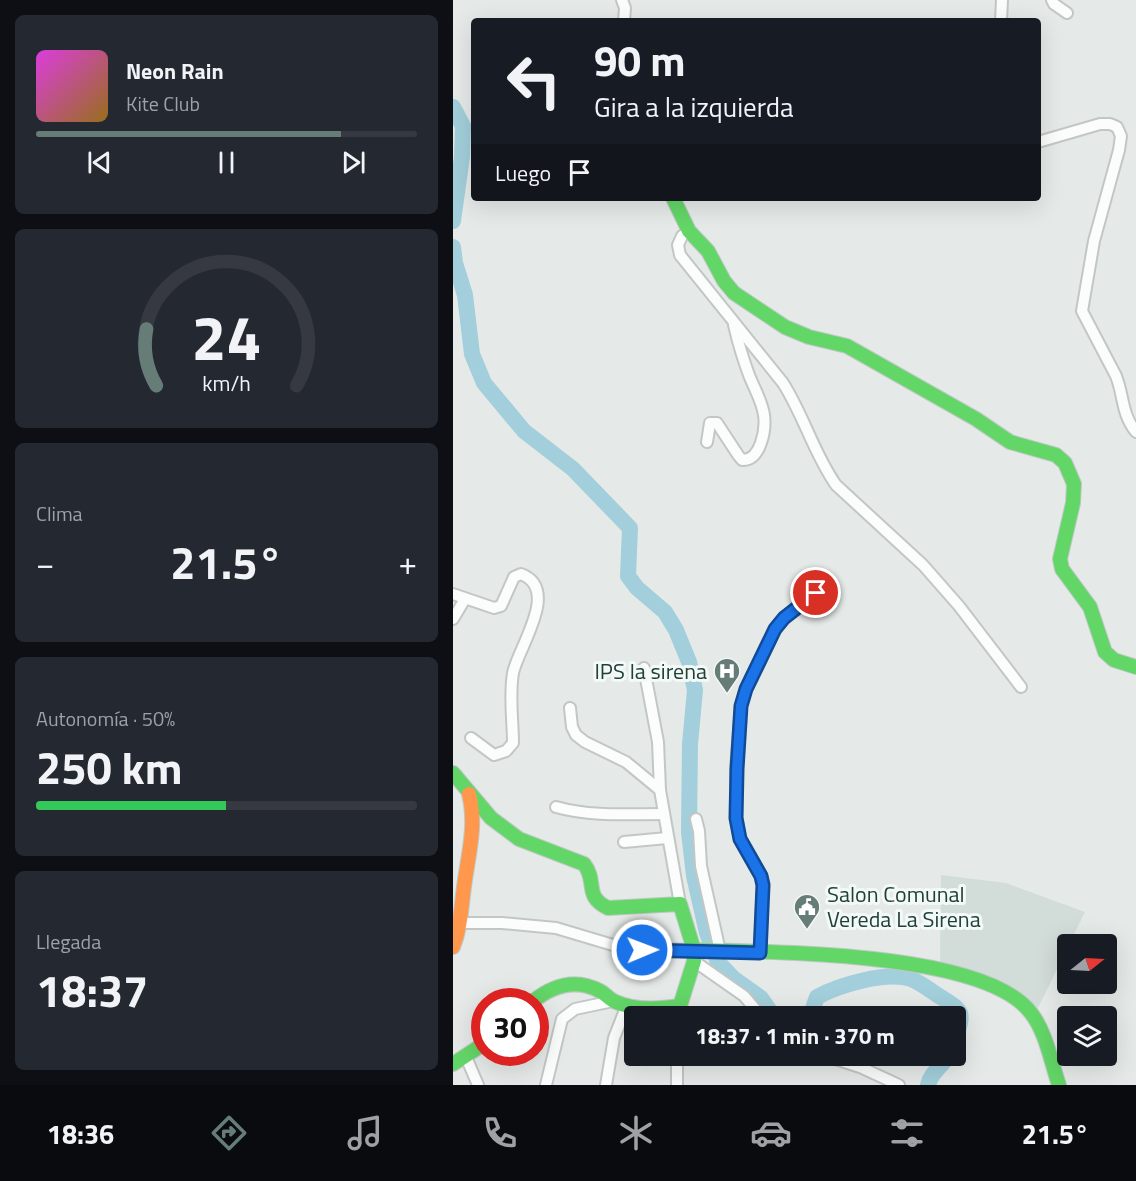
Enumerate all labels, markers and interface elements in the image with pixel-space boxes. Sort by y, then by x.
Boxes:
text: 90 m [594,28,686,92]
icon: left [495,42,573,120]
text: Neon Rain [126,54,224,88]
text: Gira a la izquierda [594,86,794,127]
text: Kite Club [126,88,200,119]
icon: previous [83,146,116,179]
icon: pause [210,146,243,179]
icon: next [337,146,370,179]
text: Luego [495,156,551,190]
icon: arrive [563,156,596,189]
text: 24 [192,289,261,384]
text: km/h [202,367,251,399]
text: Clima [36,498,83,529]
text: 21.5° [170,528,283,596]
text: − [36,538,54,588]
text: + [399,538,417,588]
pin [790,567,841,618]
icon: arrive [799,576,832,609]
place label: IPS la sirena [594,654,707,688]
hospital icon: IPS la sirena [712,656,742,694]
text: Autonomía · 50% [36,703,175,734]
text: 250 km [36,733,182,801]
place label: Salon Comunal Vereda La Sirena [827,877,981,936]
public building icon: Salon Comunal Vereda La Sirena [792,892,822,930]
position arrow [610,918,674,982]
text: Llegada [36,926,101,957]
north arrow [1057,934,1117,994]
map controls [1057,934,1117,1066]
text: 18:37 [36,956,148,1024]
speed limit sign: 30 [471,988,549,1066]
button: layers [1057,1006,1117,1066]
text: 18:37 · 1 min · 370 m [695,1019,895,1053]
icon: directions [208,1112,250,1154]
icon: music [344,1112,386,1154]
icon: phone [479,1112,521,1154]
icon: climate [615,1112,657,1154]
icon: car [750,1112,792,1154]
icon: filters [886,1112,928,1154]
text: 18:36 [47,1113,114,1154]
text: 21.5° [1022,1113,1089,1154]

